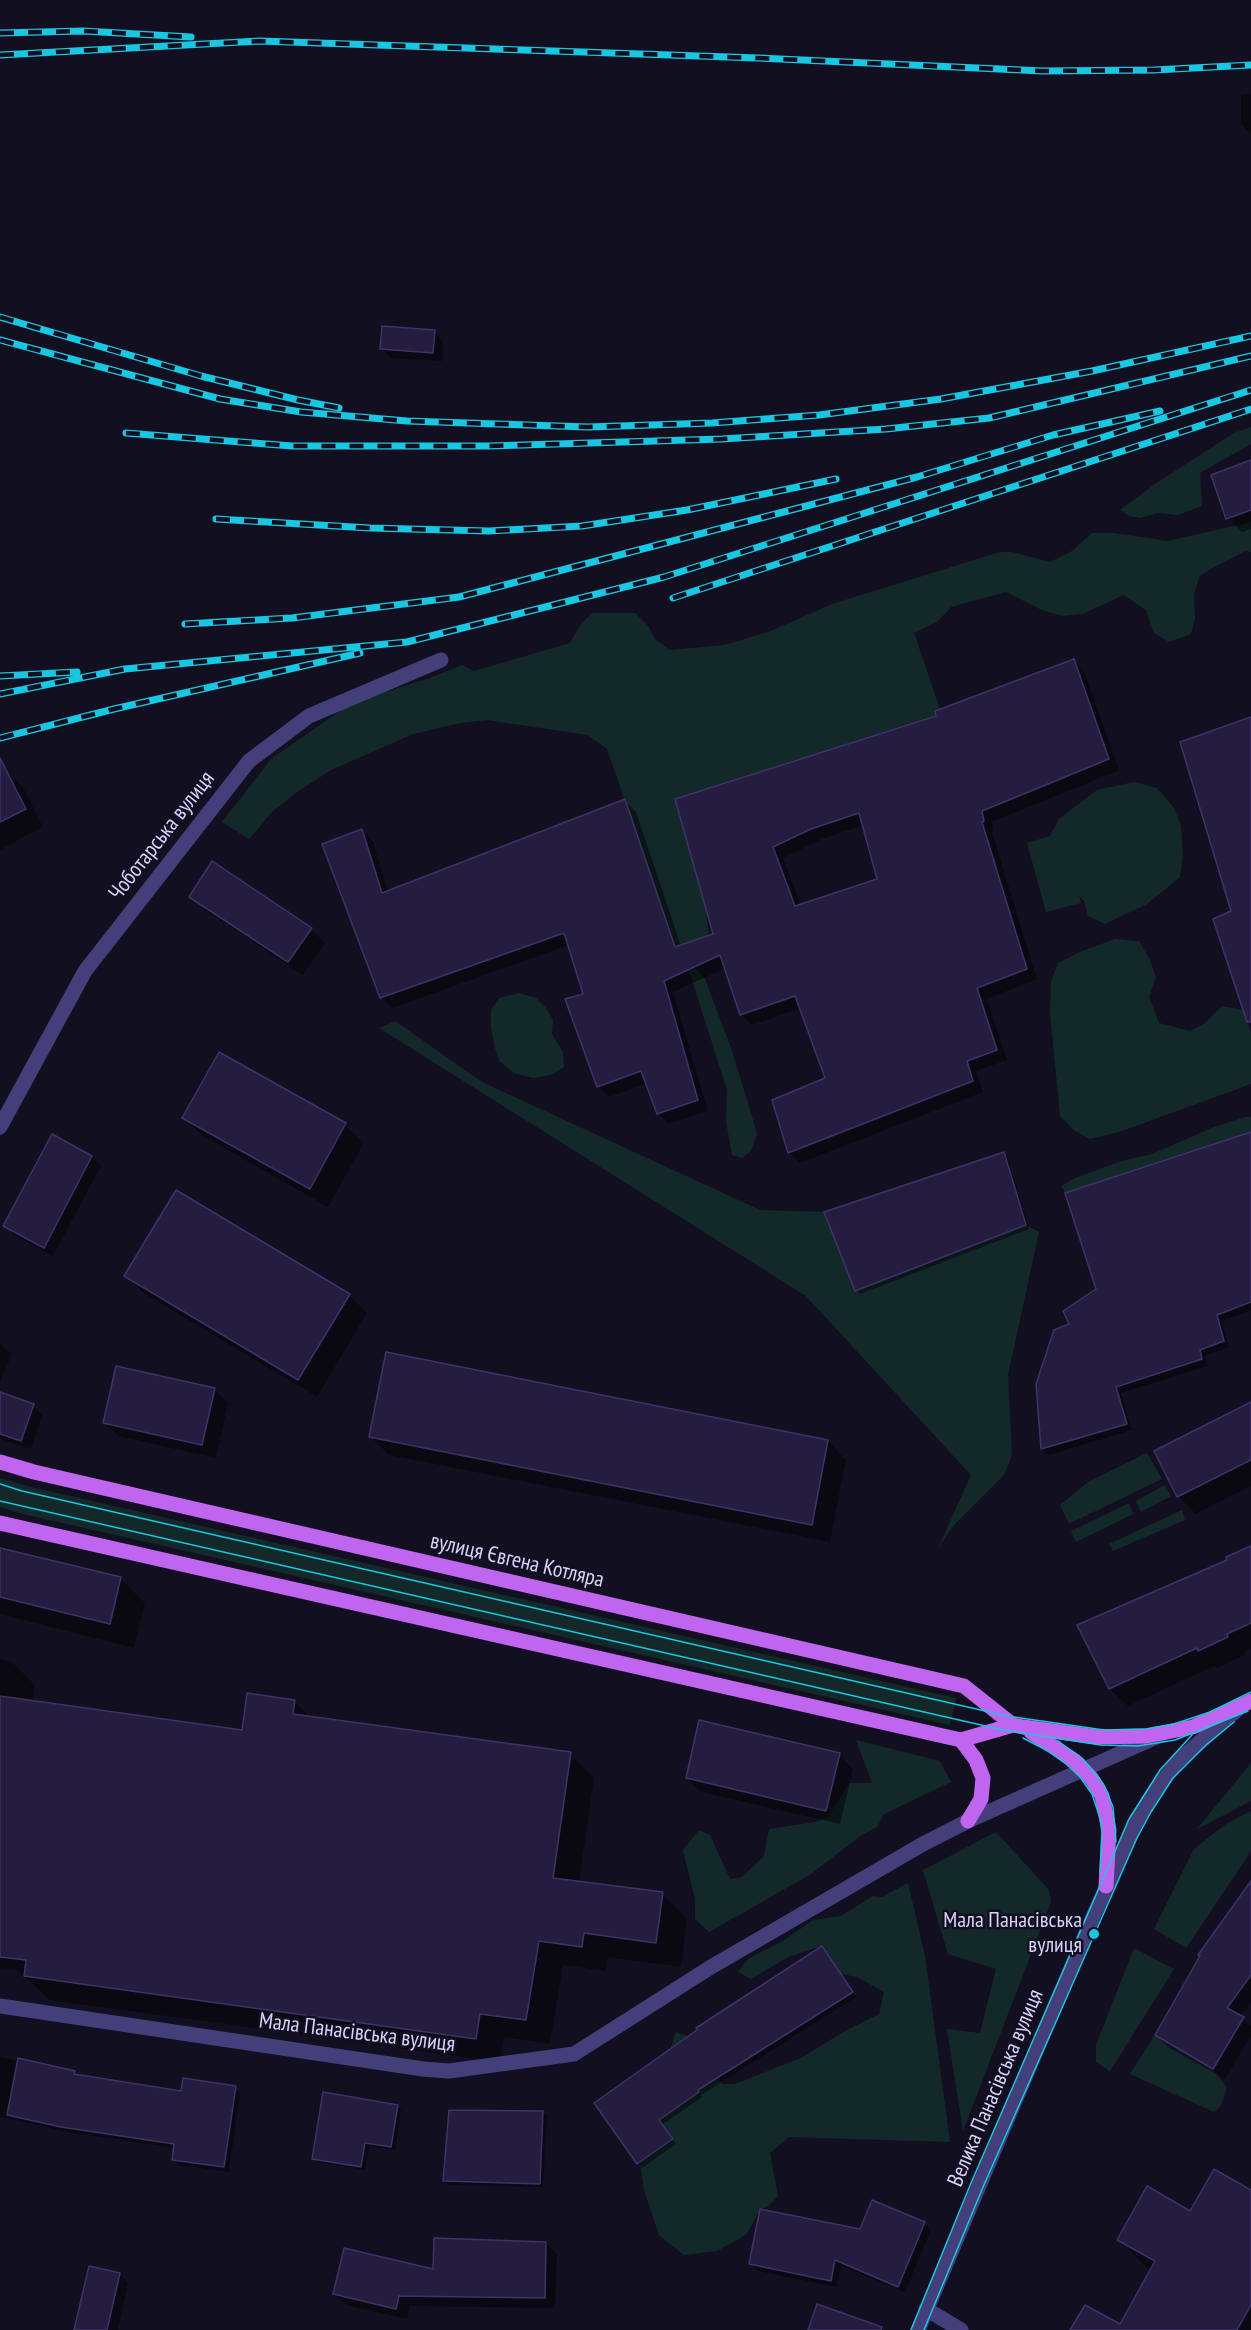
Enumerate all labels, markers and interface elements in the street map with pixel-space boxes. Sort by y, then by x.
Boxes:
street label: Чоботарська вулиця [104,766,220,906]
street label: вулиця Євгена Котляра [428,1528,606,1594]
place label: Мала Панасівська вулиця [943,1908,1082,1960]
marker: Мала Панасівська вулиця [1087,1927,1101,1941]
street label: Велика Панасівська вулиця [942,1985,1050,2191]
street label: Мала Панасівська вулиця [258,2008,456,2058]

